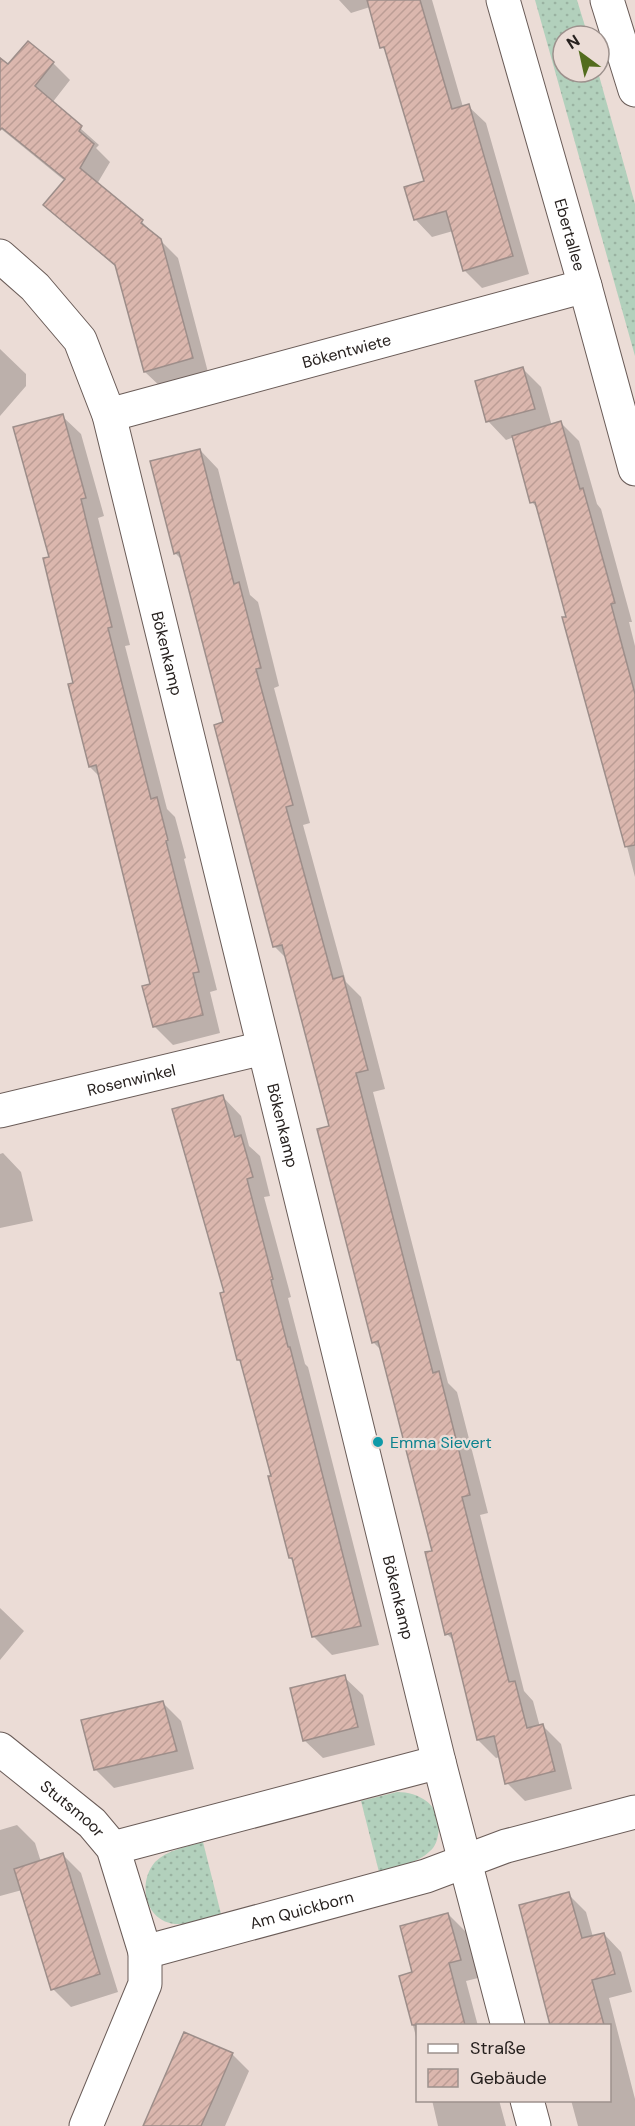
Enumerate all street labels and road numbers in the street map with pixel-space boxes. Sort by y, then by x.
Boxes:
street label: Ebertallee [549,196,590,273]
street label: Bökentwiete [300,329,393,373]
street label: Bökenkamp [146,609,187,698]
street label: Rosenwinkel [85,1059,178,1101]
street label: Bökenkamp [262,1081,303,1170]
street label: Bökenkamp [378,1553,419,1642]
street label: Stutsmoor [36,1776,109,1842]
street label: Am Quickborn [248,1886,356,1934]

